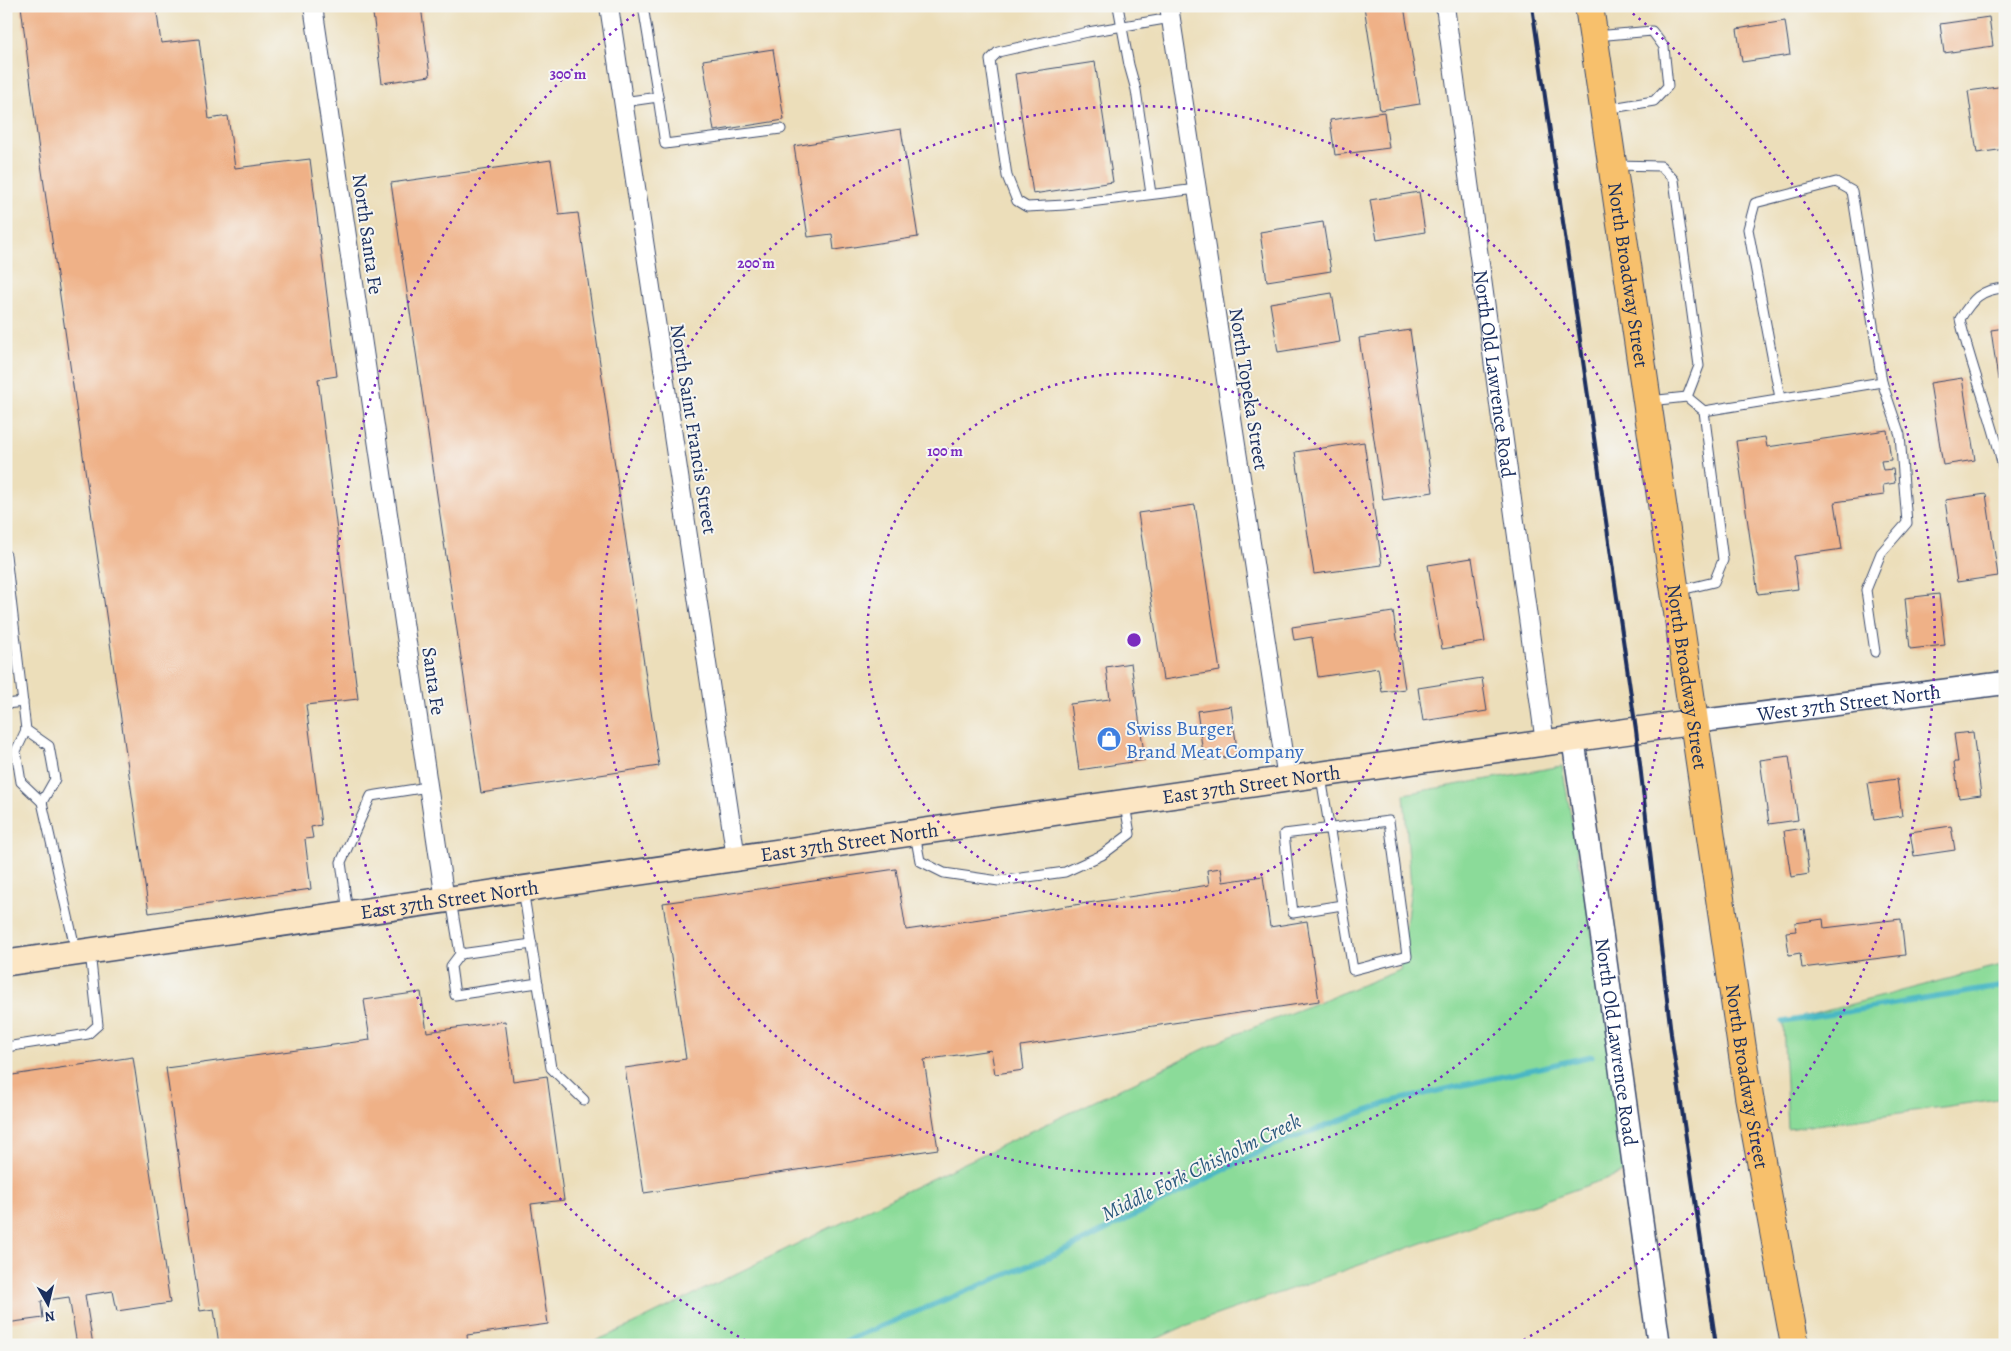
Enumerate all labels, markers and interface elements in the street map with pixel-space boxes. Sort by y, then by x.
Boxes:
text: 300 m [550,64,587,84]
street label: North Santa Fe [346,172,389,296]
street label: North Broadway Street [1601,181,1655,370]
text: 200 m [737,253,775,273]
street label: North Old Lawrence Road [1467,268,1522,480]
street label: North Topeka Street [1222,306,1275,473]
street label: North Saint Francis Street [664,322,724,536]
text: 100 m [927,441,963,461]
street label: North Broadway Street [1660,582,1714,772]
centre of rings [1125,631,1143,649]
street label: Santa Fe [415,645,452,717]
street label: West 37th Street North [1754,678,1943,728]
place label: Swiss Burger Brand Meat Company [1126,715,1305,765]
shop icon: Swiss Burger Brand Meat Company [1096,726,1122,752]
street label: East 37th Street North [1161,759,1342,811]
street label: East 37th Street North [759,816,940,868]
street label: East 37th Street North [359,874,541,926]
street label: North Old Lawrence Road [1588,936,1644,1148]
street label: North Broadway Street [1719,982,1775,1172]
water label: Middle Fork Chisholm Creek [1097,1106,1305,1228]
north arrow [22,1278,72,1328]
text: N [43,1306,56,1326]

